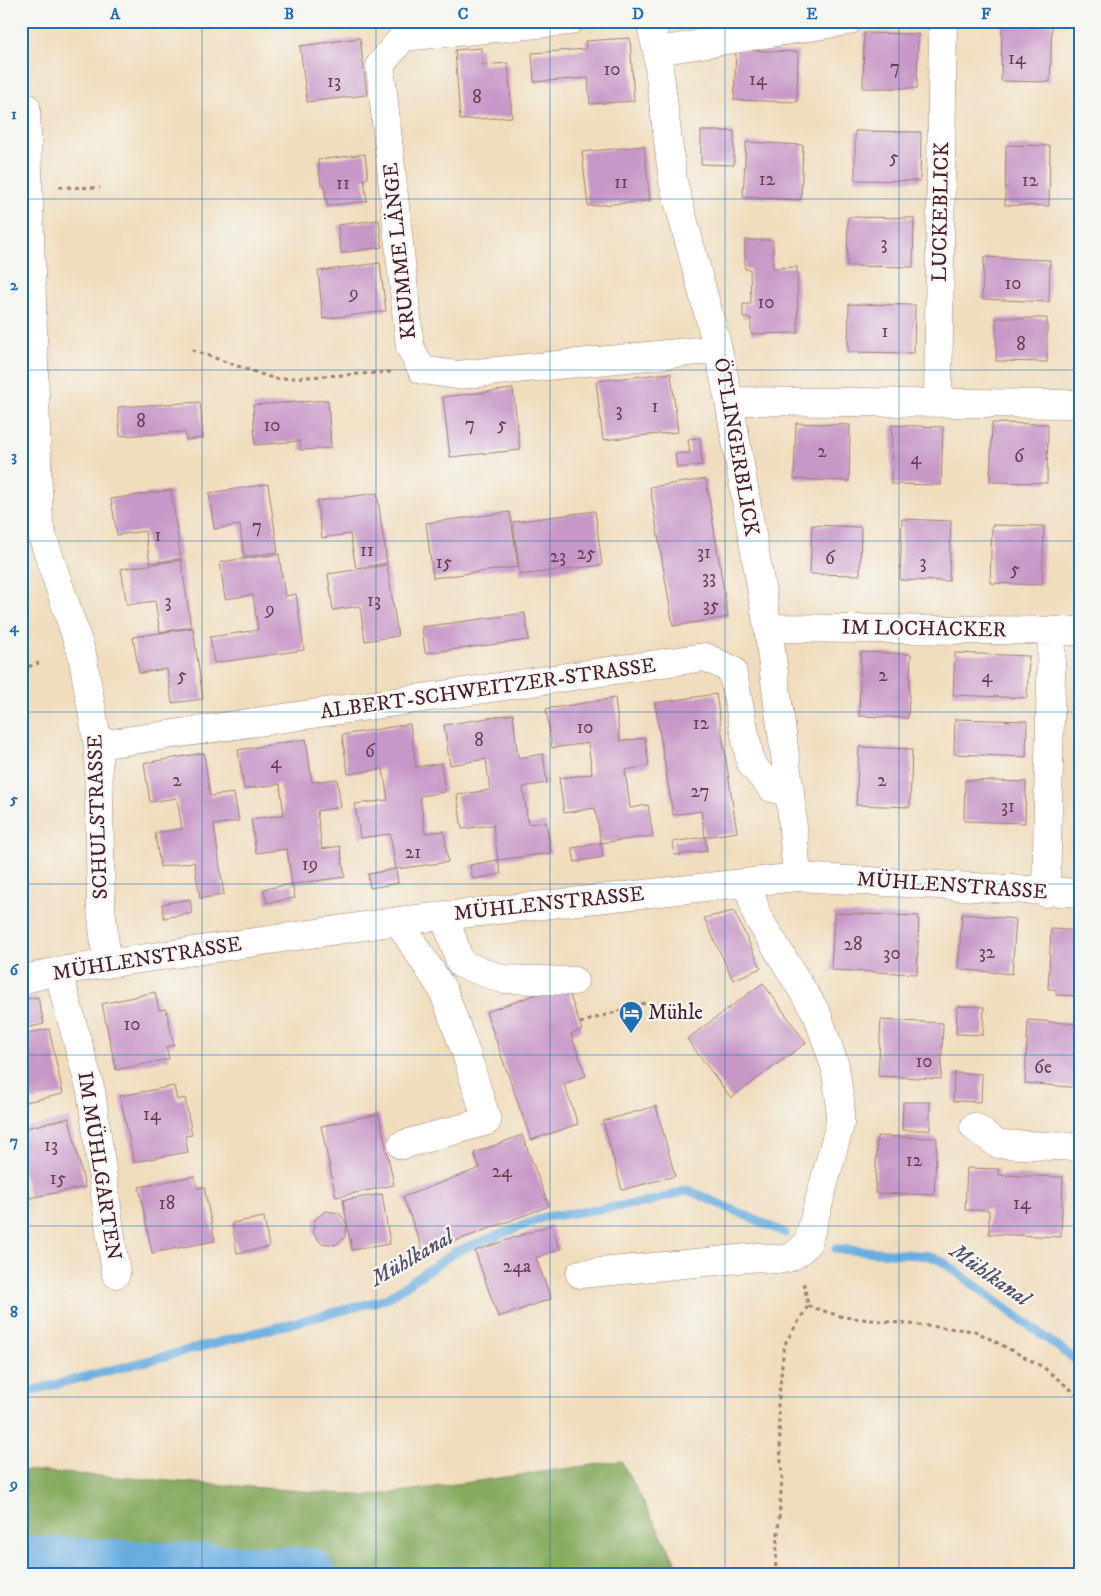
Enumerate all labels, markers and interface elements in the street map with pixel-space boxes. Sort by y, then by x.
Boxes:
text: A [109,4,121,24]
text: B [284,4,294,24]
text: C [458,4,468,24]
text: D [632,4,644,24]
text: E [806,4,818,24]
text: F [981,4,991,24]
house number: 14 [1008,47,1027,70]
house number: 7 [890,56,900,79]
house number: 10 [603,58,621,81]
house number: 14 [749,68,768,91]
house number: 13 [327,70,341,93]
house number: 8 [472,86,482,109]
text: 1 [11,104,17,124]
street label: LUCKEBLICK [927,142,955,282]
house number: 5 [889,146,899,169]
street label: KRUMME LÄNGE [377,161,422,341]
house number: 12 [759,168,776,191]
house number: 12 [1022,169,1039,192]
house number: 11 [614,171,628,194]
house number: 11 [336,172,350,195]
house number: 3 [880,232,888,255]
house number: 10 [1004,272,1022,295]
text: 2 [10,275,19,295]
house number: 9 [348,282,359,305]
house number: 10 [757,291,775,314]
house number: 1 [882,320,889,343]
house number: 8 [1016,333,1026,356]
street label: ÖTLINGERBLICK [708,356,766,538]
house number: 1 [652,395,659,418]
house number: 3 [615,399,623,422]
house number: 8 [136,410,146,433]
house number: 7 [465,413,475,436]
house number: 5 [497,413,507,436]
house number: 10 [263,414,281,437]
house number: 2 [817,440,827,463]
house number: 6 [1014,445,1025,468]
text: 3 [11,446,17,466]
house number: 4 [911,447,923,470]
house number: 7 [252,515,262,538]
house number: 1 [155,524,162,547]
house number: 11 [360,539,374,562]
house number: 31 [697,541,711,564]
house number: 25 [577,542,596,565]
house number: 23 [550,545,566,568]
house number: 6 [825,547,836,570]
house number: 15 [436,551,453,574]
house number: 3 [919,551,927,574]
house number: 5 [1010,558,1020,581]
house number: 33 [702,566,716,589]
house number: 13 [367,589,381,612]
house number: 3 [164,590,172,613]
house number: 35 [703,594,720,617]
house number: 9 [264,598,275,621]
street label: IM LOCHACKER [841,615,1007,643]
text: 4 [8,617,19,637]
street label: ALBERT-SCHWEITZER-STRASSE [319,653,657,725]
house number: 5 [177,664,187,687]
house number: 2 [878,664,888,687]
house number: 4 [982,665,994,688]
house number: 12 [693,712,710,735]
house number: 10 [576,716,594,739]
house number: 8 [474,729,484,752]
street label: SCHULSTRASSE [82,734,114,900]
house number: 6 [365,740,376,763]
house number: 4 [271,751,283,774]
house number: 2 [172,769,182,792]
house number: 2 [877,769,887,792]
house number: 27 [691,780,709,803]
text: 5 [9,789,18,809]
house number: 31 [1001,795,1015,818]
house number: 21 [405,841,421,864]
house number: 19 [302,853,318,876]
street label: MÜHLENSTRASSE [856,865,1049,906]
street label: MÜHLENSTRASSE [452,880,646,927]
street label: MÜHLENSTRASSE [50,930,244,987]
house number: 28 [844,933,862,956]
house number: 32 [979,941,996,964]
house number: 30 [883,942,901,965]
text: 6 [10,960,20,980]
hotel icon: Mühle [618,1000,644,1034]
place label: Mühle [648,1000,703,1026]
house number: 10 [123,1013,141,1036]
house number: 10 [915,1050,933,1073]
house number: 6e [1034,1056,1052,1079]
street label: IM MÜHLGARTEN [71,1070,128,1262]
house number: 14 [143,1103,162,1126]
text: 7 [10,1131,18,1151]
house number: 13 [44,1134,58,1157]
house number: 12 [906,1149,923,1172]
house number: 24 [492,1160,513,1183]
house number: 15 [50,1167,67,1190]
house number: 18 [159,1192,175,1215]
house number: 14 [1013,1192,1032,1215]
water label: Mühlkanal [364,1222,460,1294]
water label: Mühlkanal [943,1237,1037,1314]
house number: 24a [503,1255,531,1278]
text: 8 [10,1302,18,1322]
text: 9 [9,1474,18,1494]

